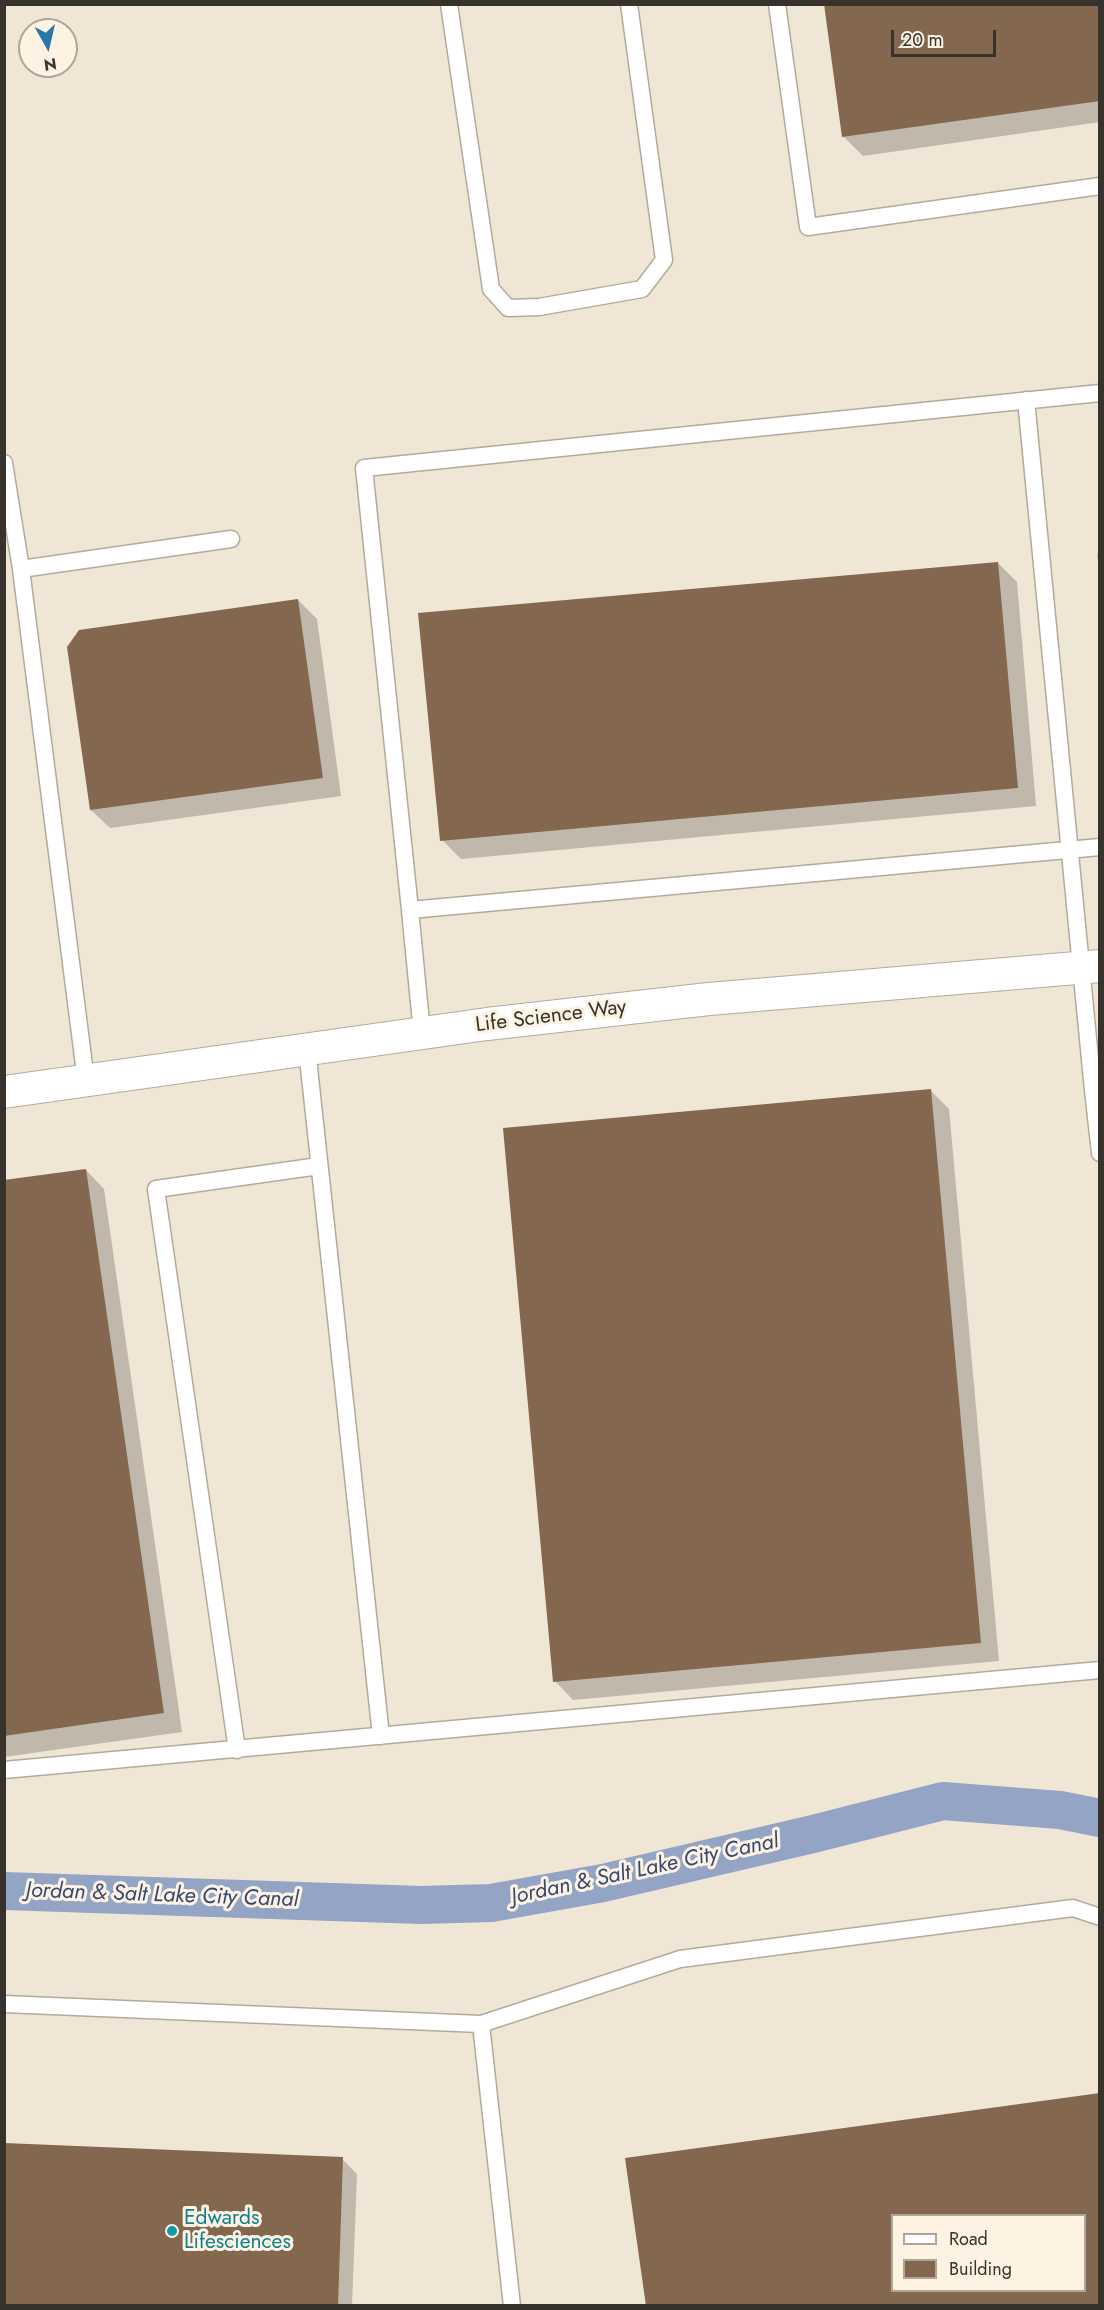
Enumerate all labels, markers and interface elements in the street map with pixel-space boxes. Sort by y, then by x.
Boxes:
north arrow [18,18,78,78]
scale bar [894,18,999,56]
text: 20 m [902,27,942,53]
text: N [42,52,58,77]
street label: Life Science Way [474,995,628,1039]
water label: Jordan & Salt Lake City Canal [509,1829,781,1911]
water label: Jordan & Salt Lake City Canal [25,1878,299,1914]
place label: Edwards Lifesciences [184,2206,291,2256]
legend [891,2214,1086,2292]
marker: Edwards Lifesciences [165,2224,179,2238]
text: Road [949,2226,988,2252]
text: Building [949,2256,1012,2282]

